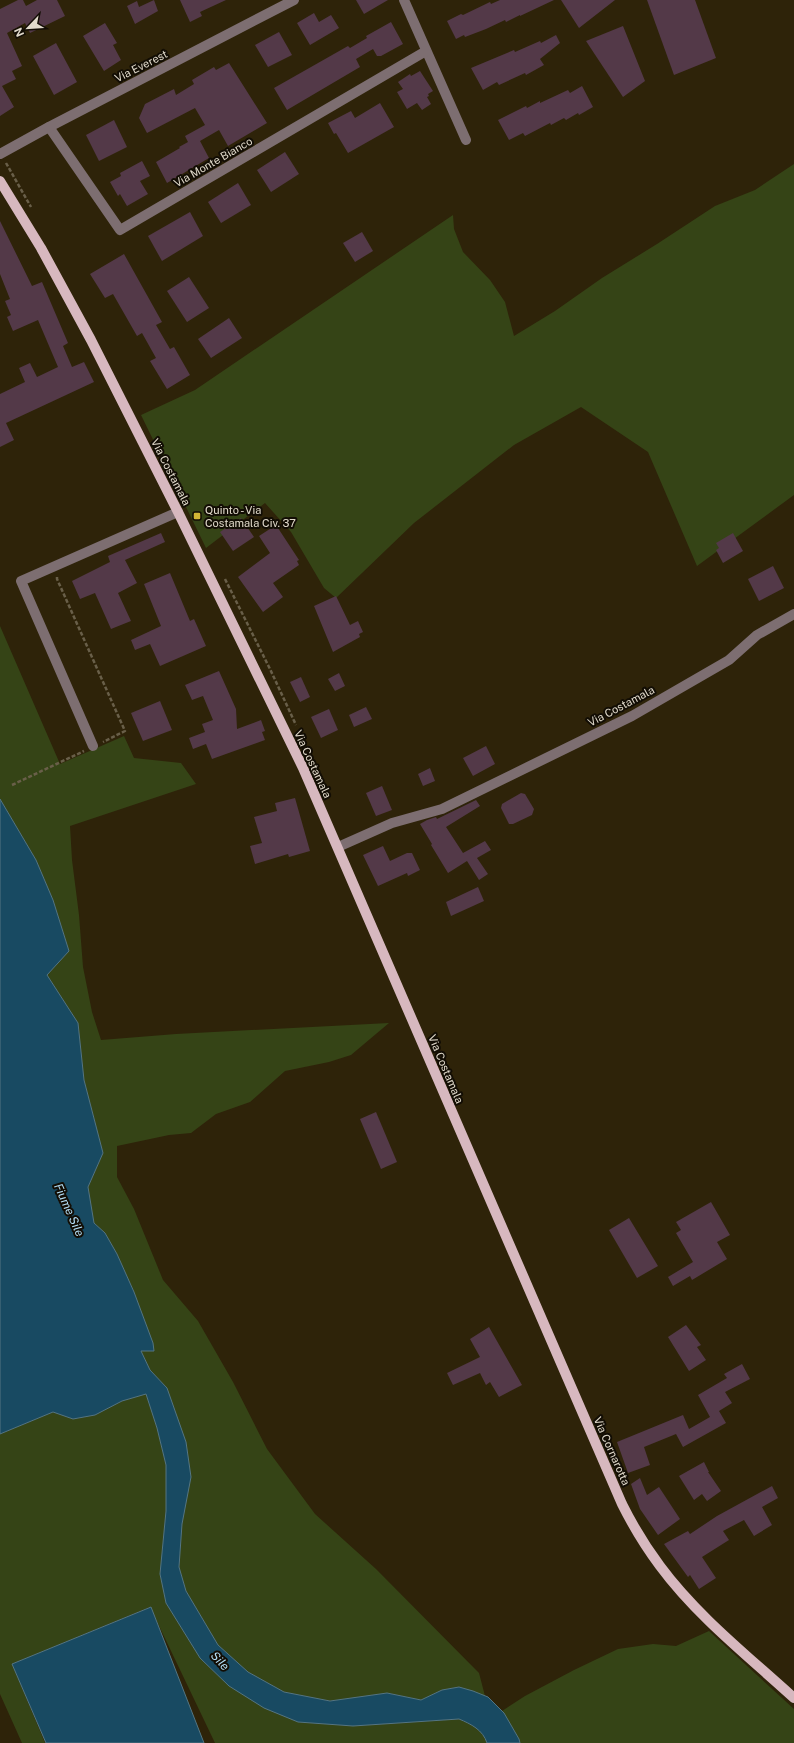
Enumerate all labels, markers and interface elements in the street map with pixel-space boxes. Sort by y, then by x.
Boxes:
north arrow [8,8,48,48]
text: N [12,26,26,39]
street label: Via Everest [113,48,169,84]
street label: Via Monte Bianco [172,135,254,189]
street label: Via Costamala [149,437,193,507]
place label: Quinto - Via Costamala Civ. 37 [205,504,296,529]
marker: Quinto - Via Costamala Civ. 37 [192,511,202,521]
street label: Via Costamala [586,683,656,729]
street label: Via Costamala [292,728,334,800]
street label: Via Costamala [426,1033,466,1105]
water label: Fiume Sile [51,1181,87,1239]
street label: Via Cornarotta [592,1415,632,1487]
water label: Sile [208,1649,232,1674]

